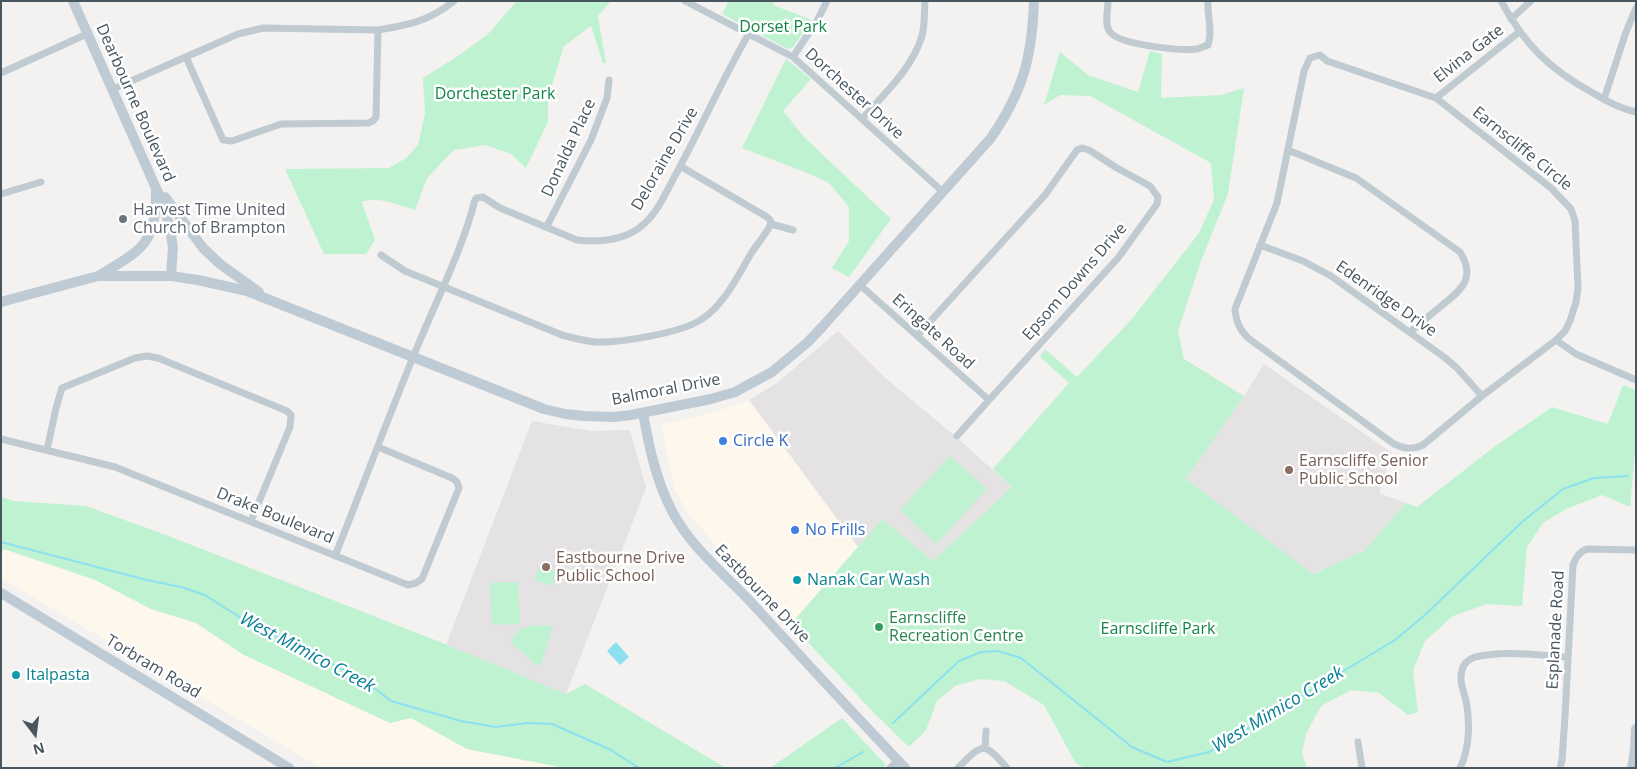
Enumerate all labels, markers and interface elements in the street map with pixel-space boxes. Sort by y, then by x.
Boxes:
park label: Dorset Park [739,17,827,37]
street label: Dearbourne Boulevard [92,21,178,185]
street label: Elvina Gate [1430,21,1508,87]
street label: Dorchester Drive [801,45,907,143]
park label: Dorchester Park [435,84,555,104]
street label: Donalda Place [538,96,600,200]
street label: Earnscliffe Circle [1468,103,1576,195]
street label: Deloraine Drive [628,104,702,214]
place label: Harvest Time United Church of Brampton [133,200,286,238]
marker: Harvest Time United Church of Brampton [117,213,129,225]
street label: Epsom Downs Drive [1019,219,1131,345]
street label: Edenridge Drive [1332,257,1440,341]
street label: Eringate Road [888,290,978,374]
street label: Balmoral Drive [610,370,722,410]
place label: Circle K [733,431,788,451]
marker: Circle K [717,435,729,447]
place label: Earnscliffe Senior Public School [1299,451,1428,489]
marker: Earnscliffe Senior Public School [1283,464,1295,476]
street label: Drake Boulevard [214,484,336,548]
place label: No Frills [805,520,865,540]
marker: No Frills [789,524,801,536]
street label: Eastbourne Drive [710,541,814,647]
place label: Eastbourne Drive Public School [556,548,685,586]
marker: Eastbourne Drive Public School [540,561,552,573]
place label: Nanak Car Wash [807,570,930,590]
street label: Esplanade Road [1543,570,1569,690]
marker: Nanak Car Wash [791,574,803,586]
water label: West Mimico Creek [236,608,378,698]
place label: Earnscliffe Recreation Centre [889,608,1023,646]
park label: Earnscliffe Park [1101,619,1215,639]
marker: Earnscliffe Recreation Centre [873,621,885,633]
street label: Torbram Road [102,631,204,703]
water label: West Mimico Creek [1208,662,1348,758]
place label: Italpasta [26,665,90,685]
marker: Italpasta [10,669,22,681]
north arrow [10,709,60,759]
text: N [31,738,47,760]

